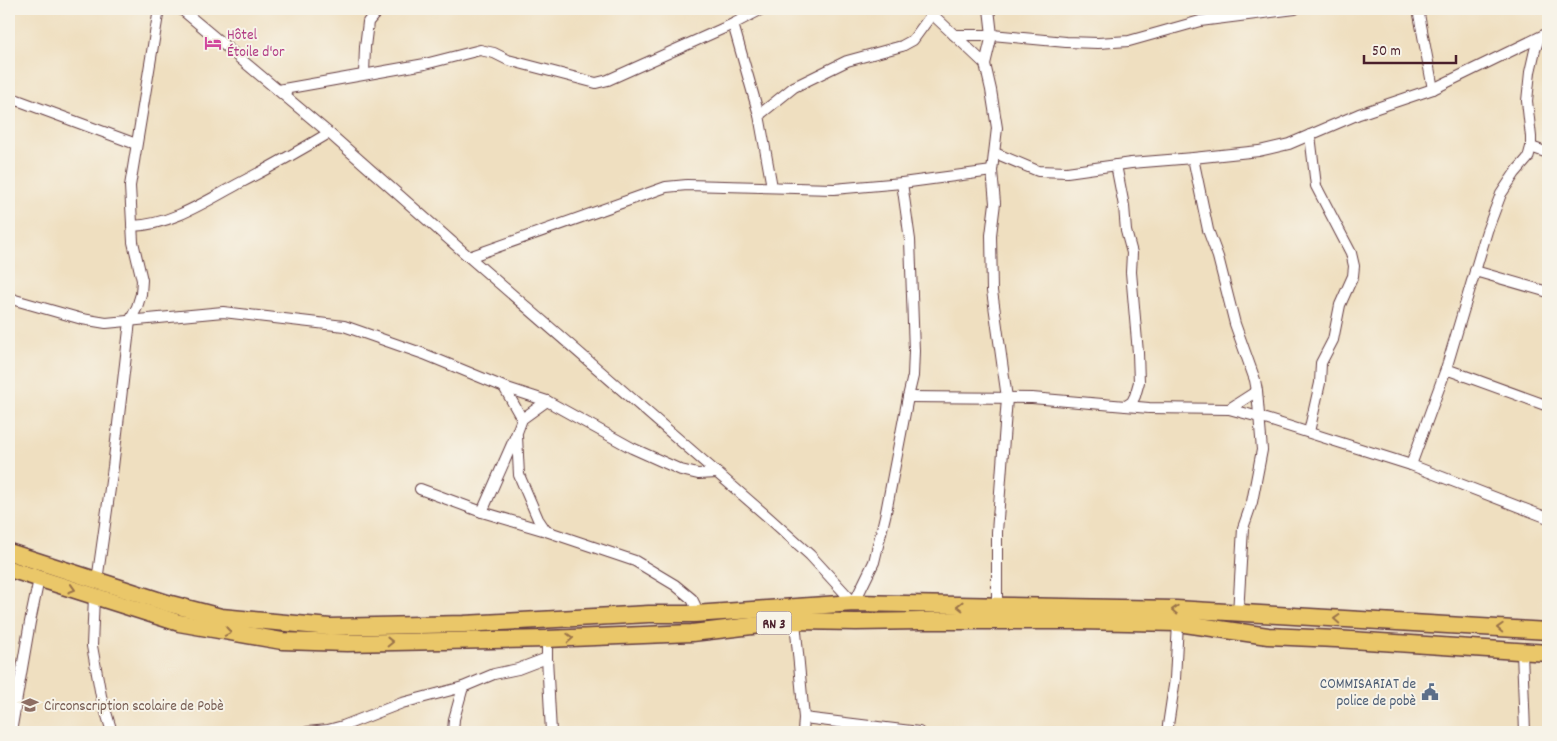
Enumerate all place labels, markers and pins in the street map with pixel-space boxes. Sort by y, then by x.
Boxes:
place label: Hôtel Étoile d'or [227,25,285,64]
hotel icon: Hôtel Étoile d'or [203,33,223,53]
place label: COMMISARIAT de police de pobè [1320,674,1416,713]
public building icon: COMMISARIAT de police de pobè [1420,682,1440,702]
school or university icon: Circonscription scolaire de Pobè [20,695,40,715]
place label: Circonscription scolaire de Pobè [44,696,224,718]

